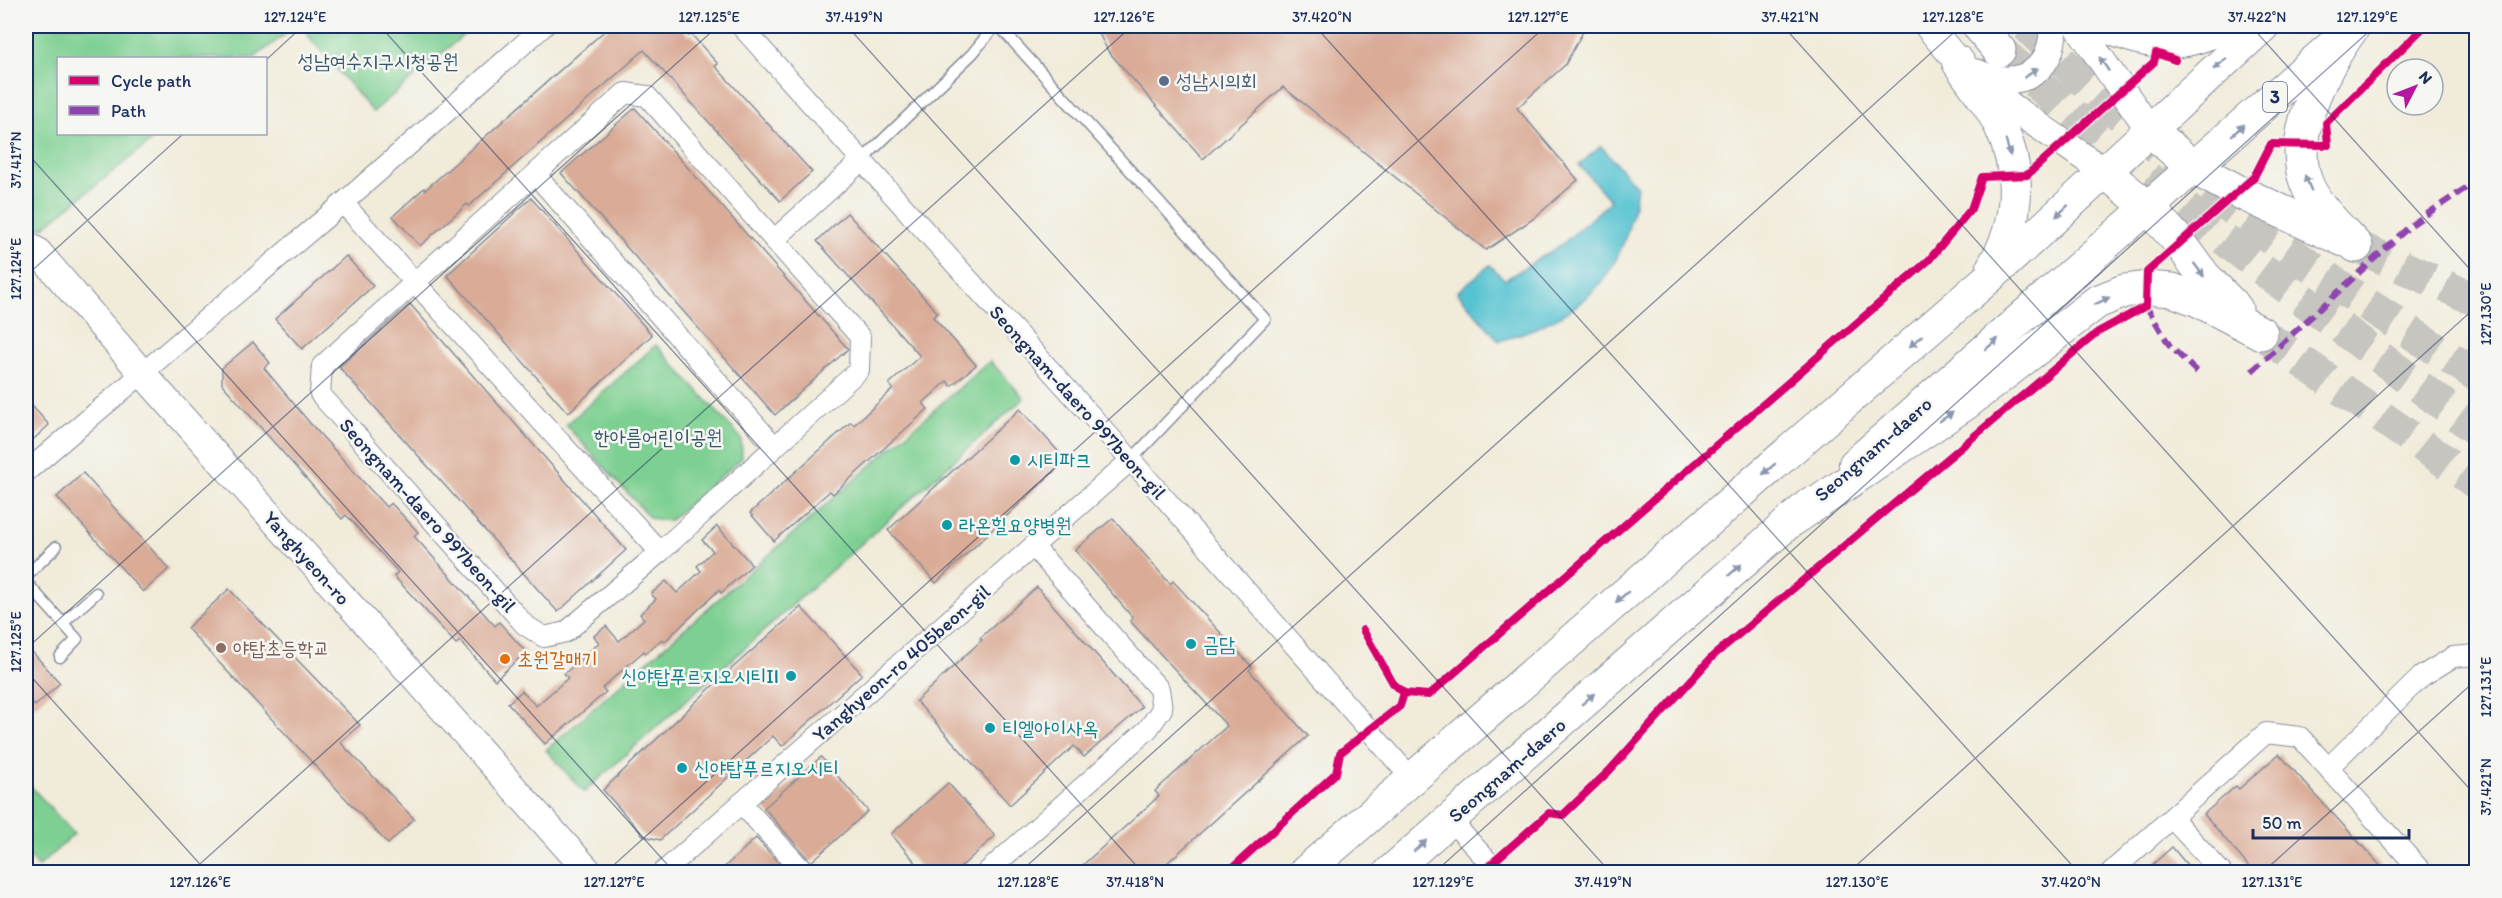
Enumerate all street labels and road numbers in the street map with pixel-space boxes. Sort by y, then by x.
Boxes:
road number: 3 [2263,82,2287,112]
street label: Seongnam-daero 997beon-gil [984,300,1172,504]
street label: Seongnam-daero [1809,391,1937,507]
street label: Seongnam-daero 997beon-gil [334,413,522,617]
street label: Yanghyeon-ro [258,506,356,610]
street label: Yanghyeon-ro 405beon-gil [807,579,995,747]
street label: Seongnam-daero [1443,712,1571,828]

